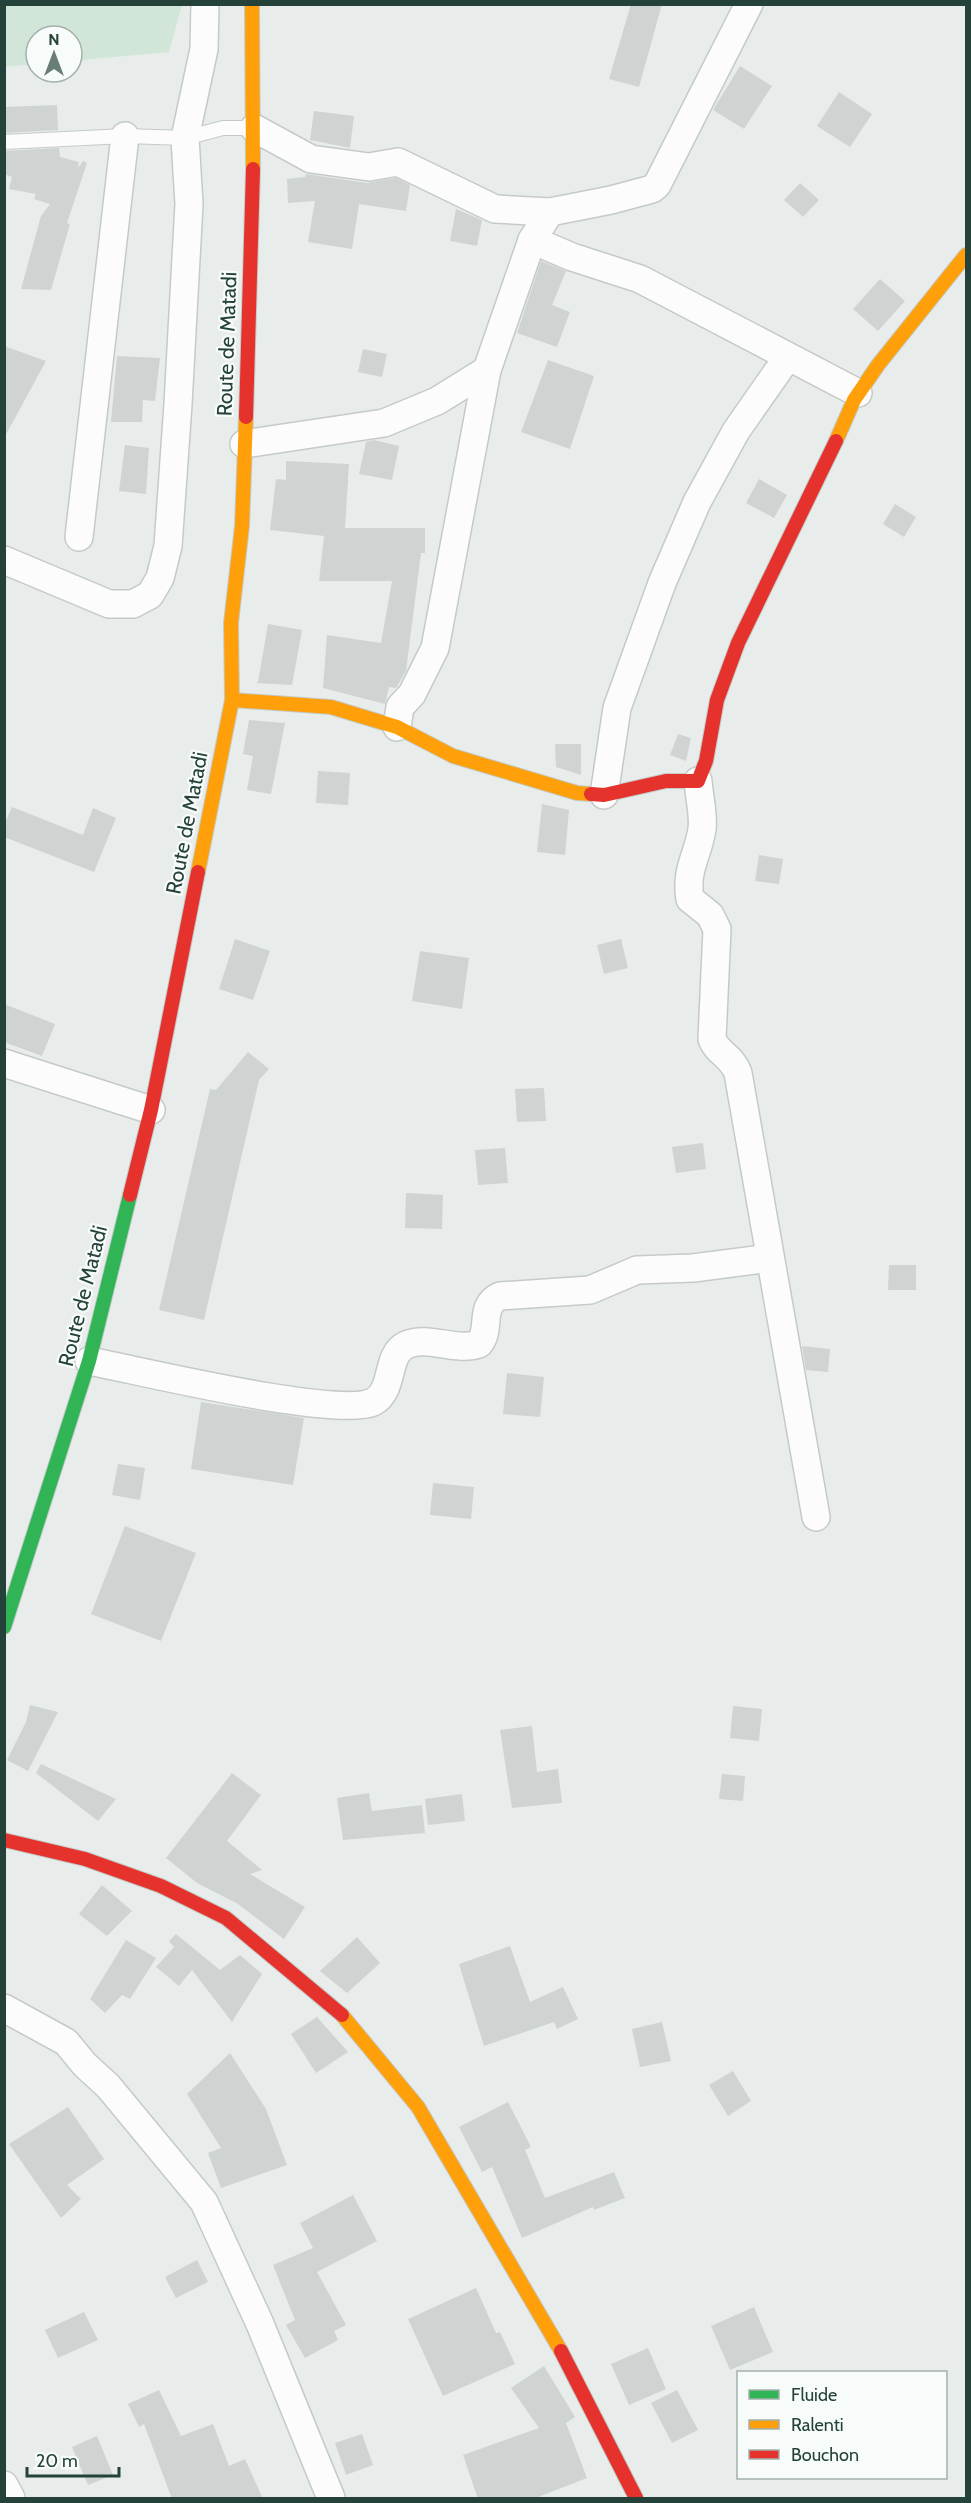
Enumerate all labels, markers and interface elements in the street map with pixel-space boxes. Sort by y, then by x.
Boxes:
north arrow [24,24,84,84]
text: N [48,30,60,49]
street label: Route de Matadi [211,271,242,417]
street label: Route de Matadi [160,750,213,896]
street label: Route de Matadi [53,1223,112,1369]
legend [737,2371,947,2479]
text: Fluide [791,2384,837,2406]
text: Ralenti [791,2414,844,2436]
scale bar [27,2440,118,2478]
text: Bouchon [791,2444,859,2466]
text: 20 m [36,2450,78,2472]

